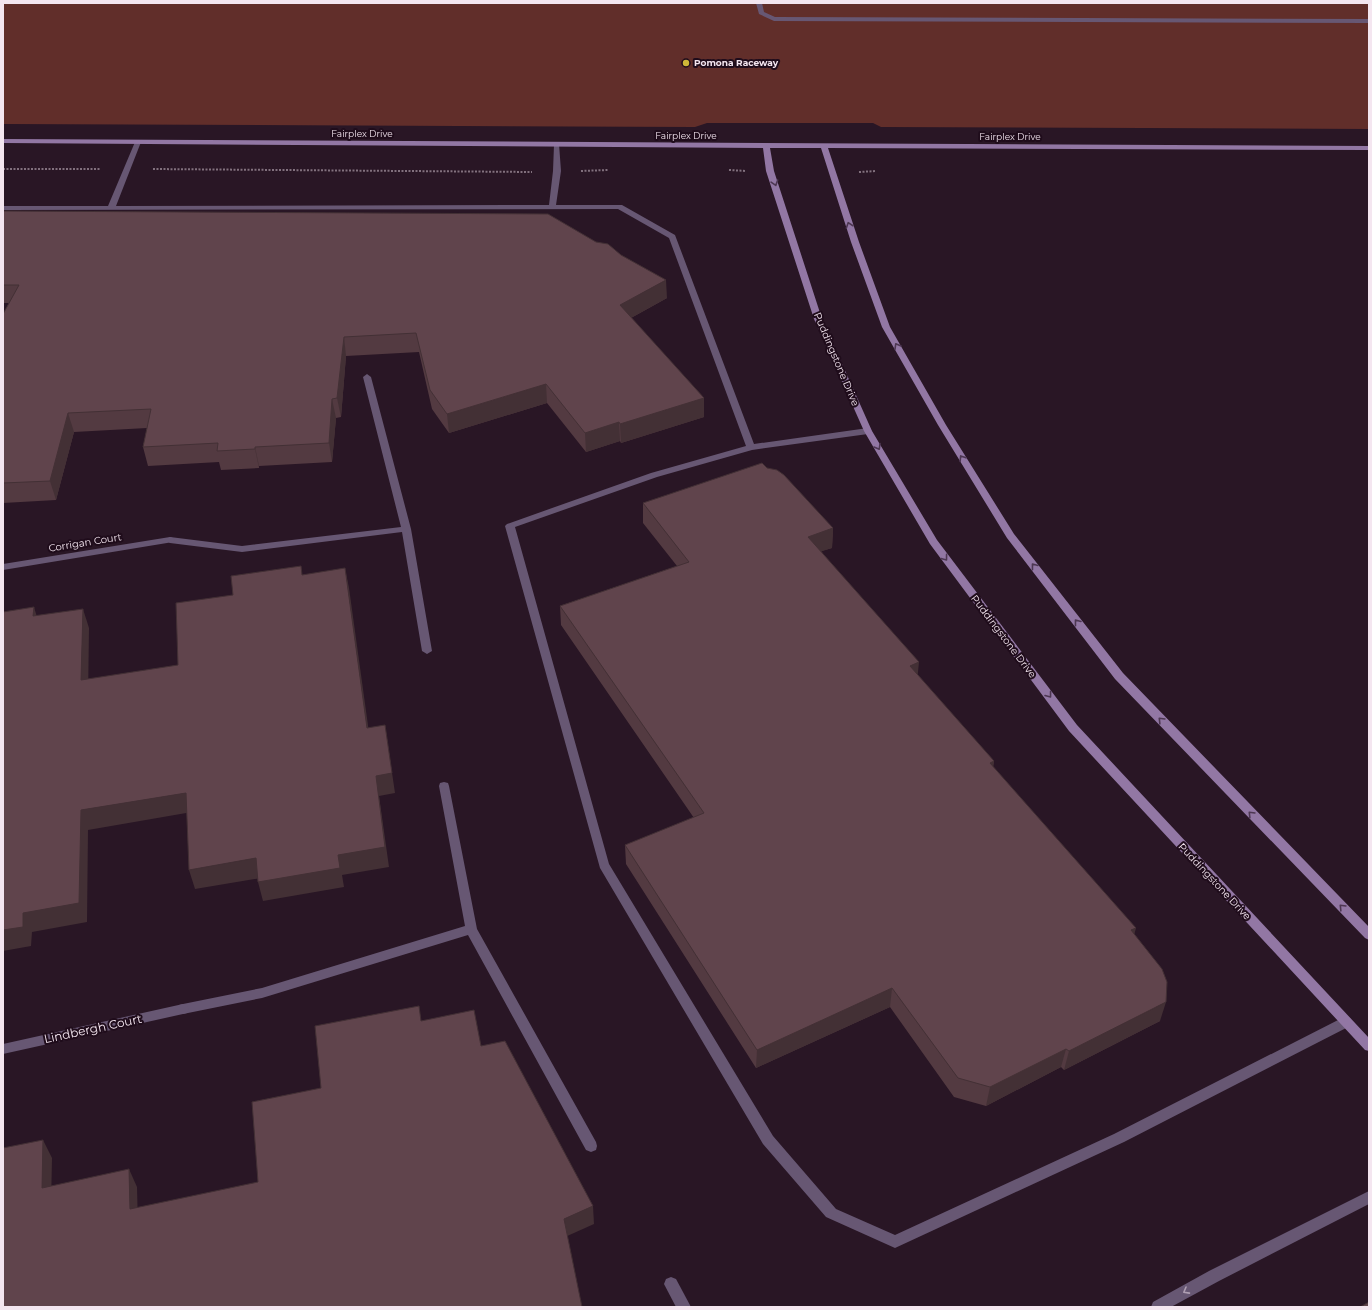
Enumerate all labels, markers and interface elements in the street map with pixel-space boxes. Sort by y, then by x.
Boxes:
place label: Pomona Raceway [694,57,779,68]
marker: Pomona Raceway [681,58,691,68]
street label: Fairplex Drive [331,128,393,139]
street label: Fairplex Drive [655,130,717,141]
street label: Fairplex Drive [979,131,1041,142]
one-way arrow [770,180,778,187]
one-way arrow [845,222,854,229]
street label: Puddingstone Drive [811,310,862,408]
one-way arrow [894,343,901,350]
one-way arrow [873,443,880,450]
one-way arrow [960,455,967,462]
street label: Corrigan Court [48,530,123,555]
one-way arrow [941,554,948,561]
one-way arrow [1032,564,1039,571]
street label: Puddingstone Drive [968,592,1039,680]
one-way arrow [1074,619,1081,626]
one-way arrow [1044,691,1051,698]
one-way arrow [1158,717,1166,725]
one-way arrow [1248,811,1256,819]
street label: Puddingstone Drive [1176,840,1254,922]
one-way arrow [1339,904,1347,912]
street label: Lindbergh Court [43,1011,143,1046]
one-way arrow [1183,1287,1190,1294]

